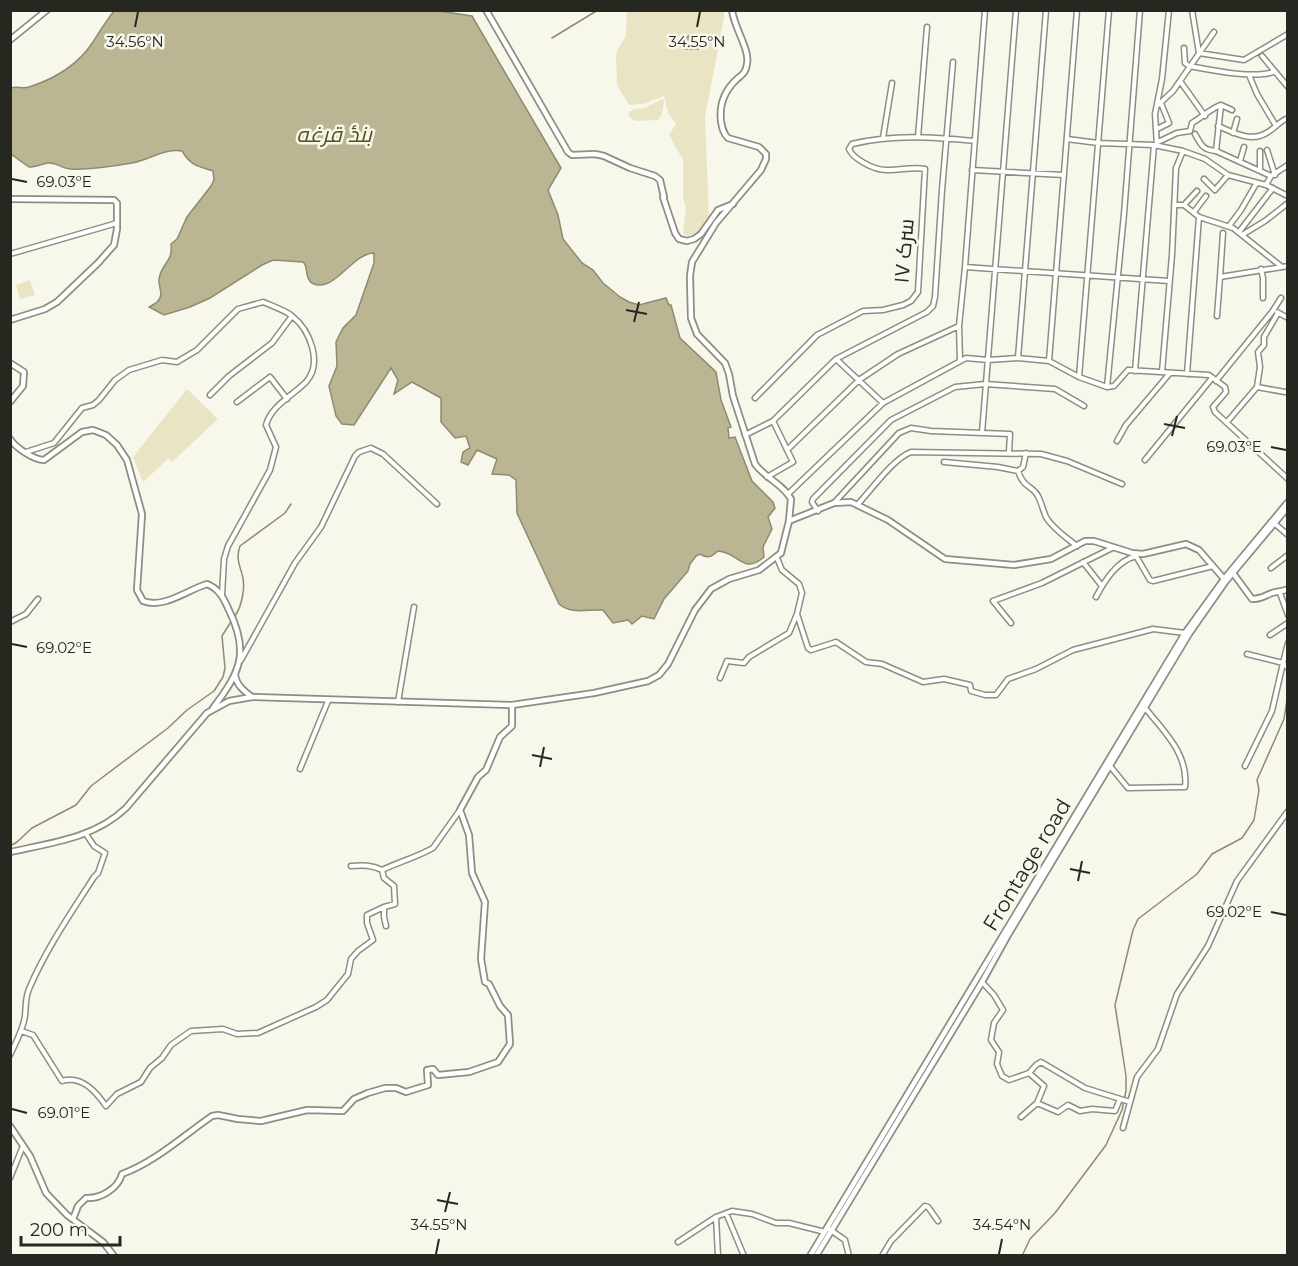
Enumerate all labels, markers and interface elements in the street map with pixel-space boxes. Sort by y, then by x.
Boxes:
text: 34.56°N [106,32,164,51]
text: 34.55°N [668,32,726,51]
water label: بندٔ قرغه [296,121,373,148]
text: 69.03°E [36,172,92,191]
street label: سرک ۱۷ [888,218,919,284]
text: 69.03°E [1206,437,1262,456]
text: 69.02°E [36,638,92,657]
street label: Frontage road [977,794,1076,935]
text: 69.02°E [1206,902,1262,921]
text: 69.01°E [38,1103,90,1122]
scale bar [21,1209,120,1247]
text: 34.55°N [410,1215,468,1234]
text: 34.54°N [973,1215,1031,1234]
text: 200 m [30,1219,88,1241]

